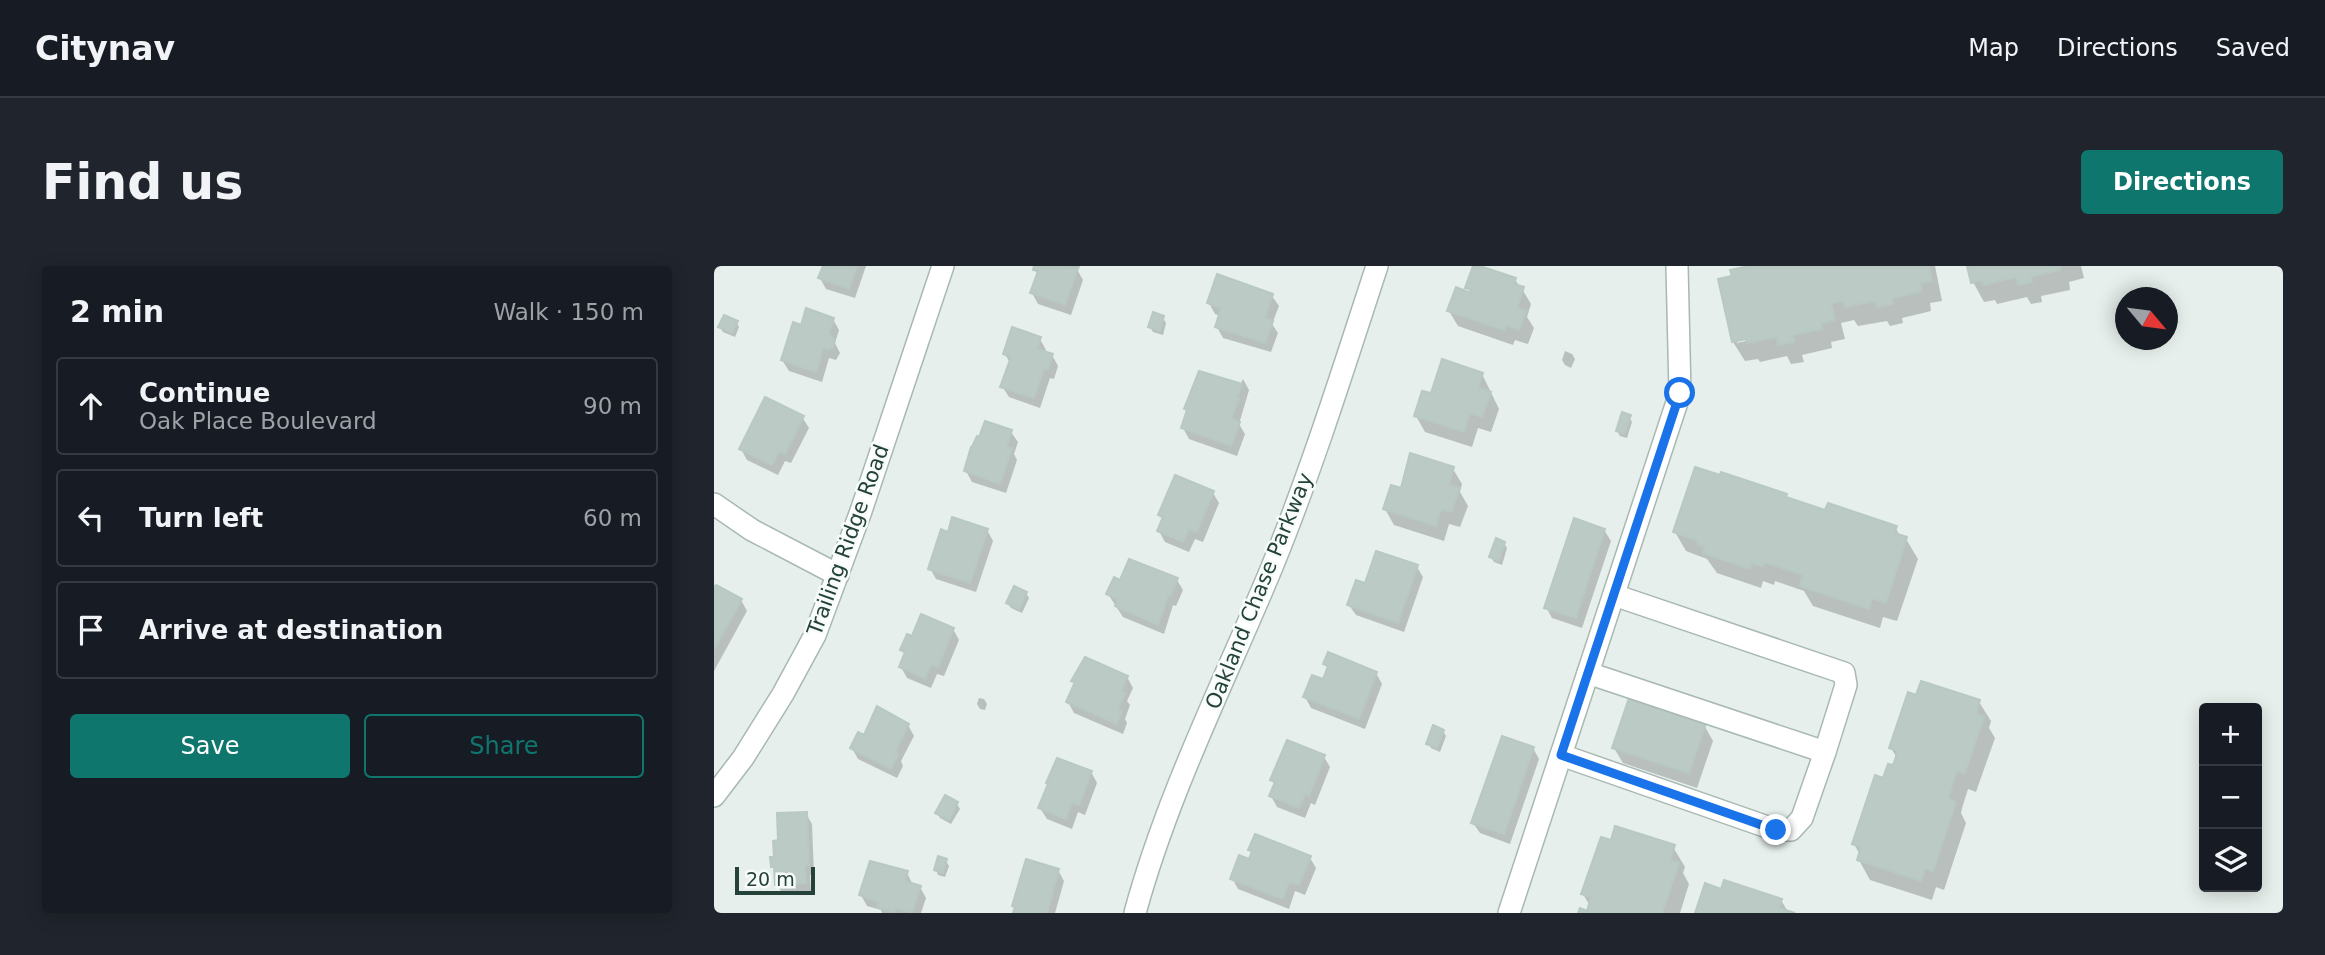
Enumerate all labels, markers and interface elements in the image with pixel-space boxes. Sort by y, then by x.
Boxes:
text: Citynav [35,29,175,68]
text: Map [1968,34,2019,62]
text: Directions [2057,34,2178,62]
text: Saved [2216,34,2290,62]
button: Directions [2081,150,2283,214]
text: Find us [42,154,243,211]
north arrow [2115,287,2178,350]
text: 2 min [70,294,164,329]
text: Walk · 150 m [493,299,644,325]
route start [1664,377,1695,408]
text: Continue [139,378,270,408]
icon: ahead [72,387,110,425]
text: 90 m [583,393,642,419]
text: Oak Place Boulevard [139,408,377,434]
street label: Trailing Ridge Road [802,441,894,640]
street label: Oakland Chase Parkway [1201,469,1317,713]
icon: left [72,499,110,537]
text: Turn left [139,503,263,533]
text: 60 m [583,505,642,531]
icon: arrive [72,611,110,649]
text: Arrive at destination [139,615,443,645]
map controls [2199,703,2262,892]
button: + [2199,703,2262,766]
button: Save [70,714,350,778]
button: Share [364,714,644,778]
button: − [2199,766,2262,829]
route end [1760,814,1791,845]
button: layers [2199,829,2262,892]
scale bar [735,864,816,896]
text: 20 m [746,868,795,890]

